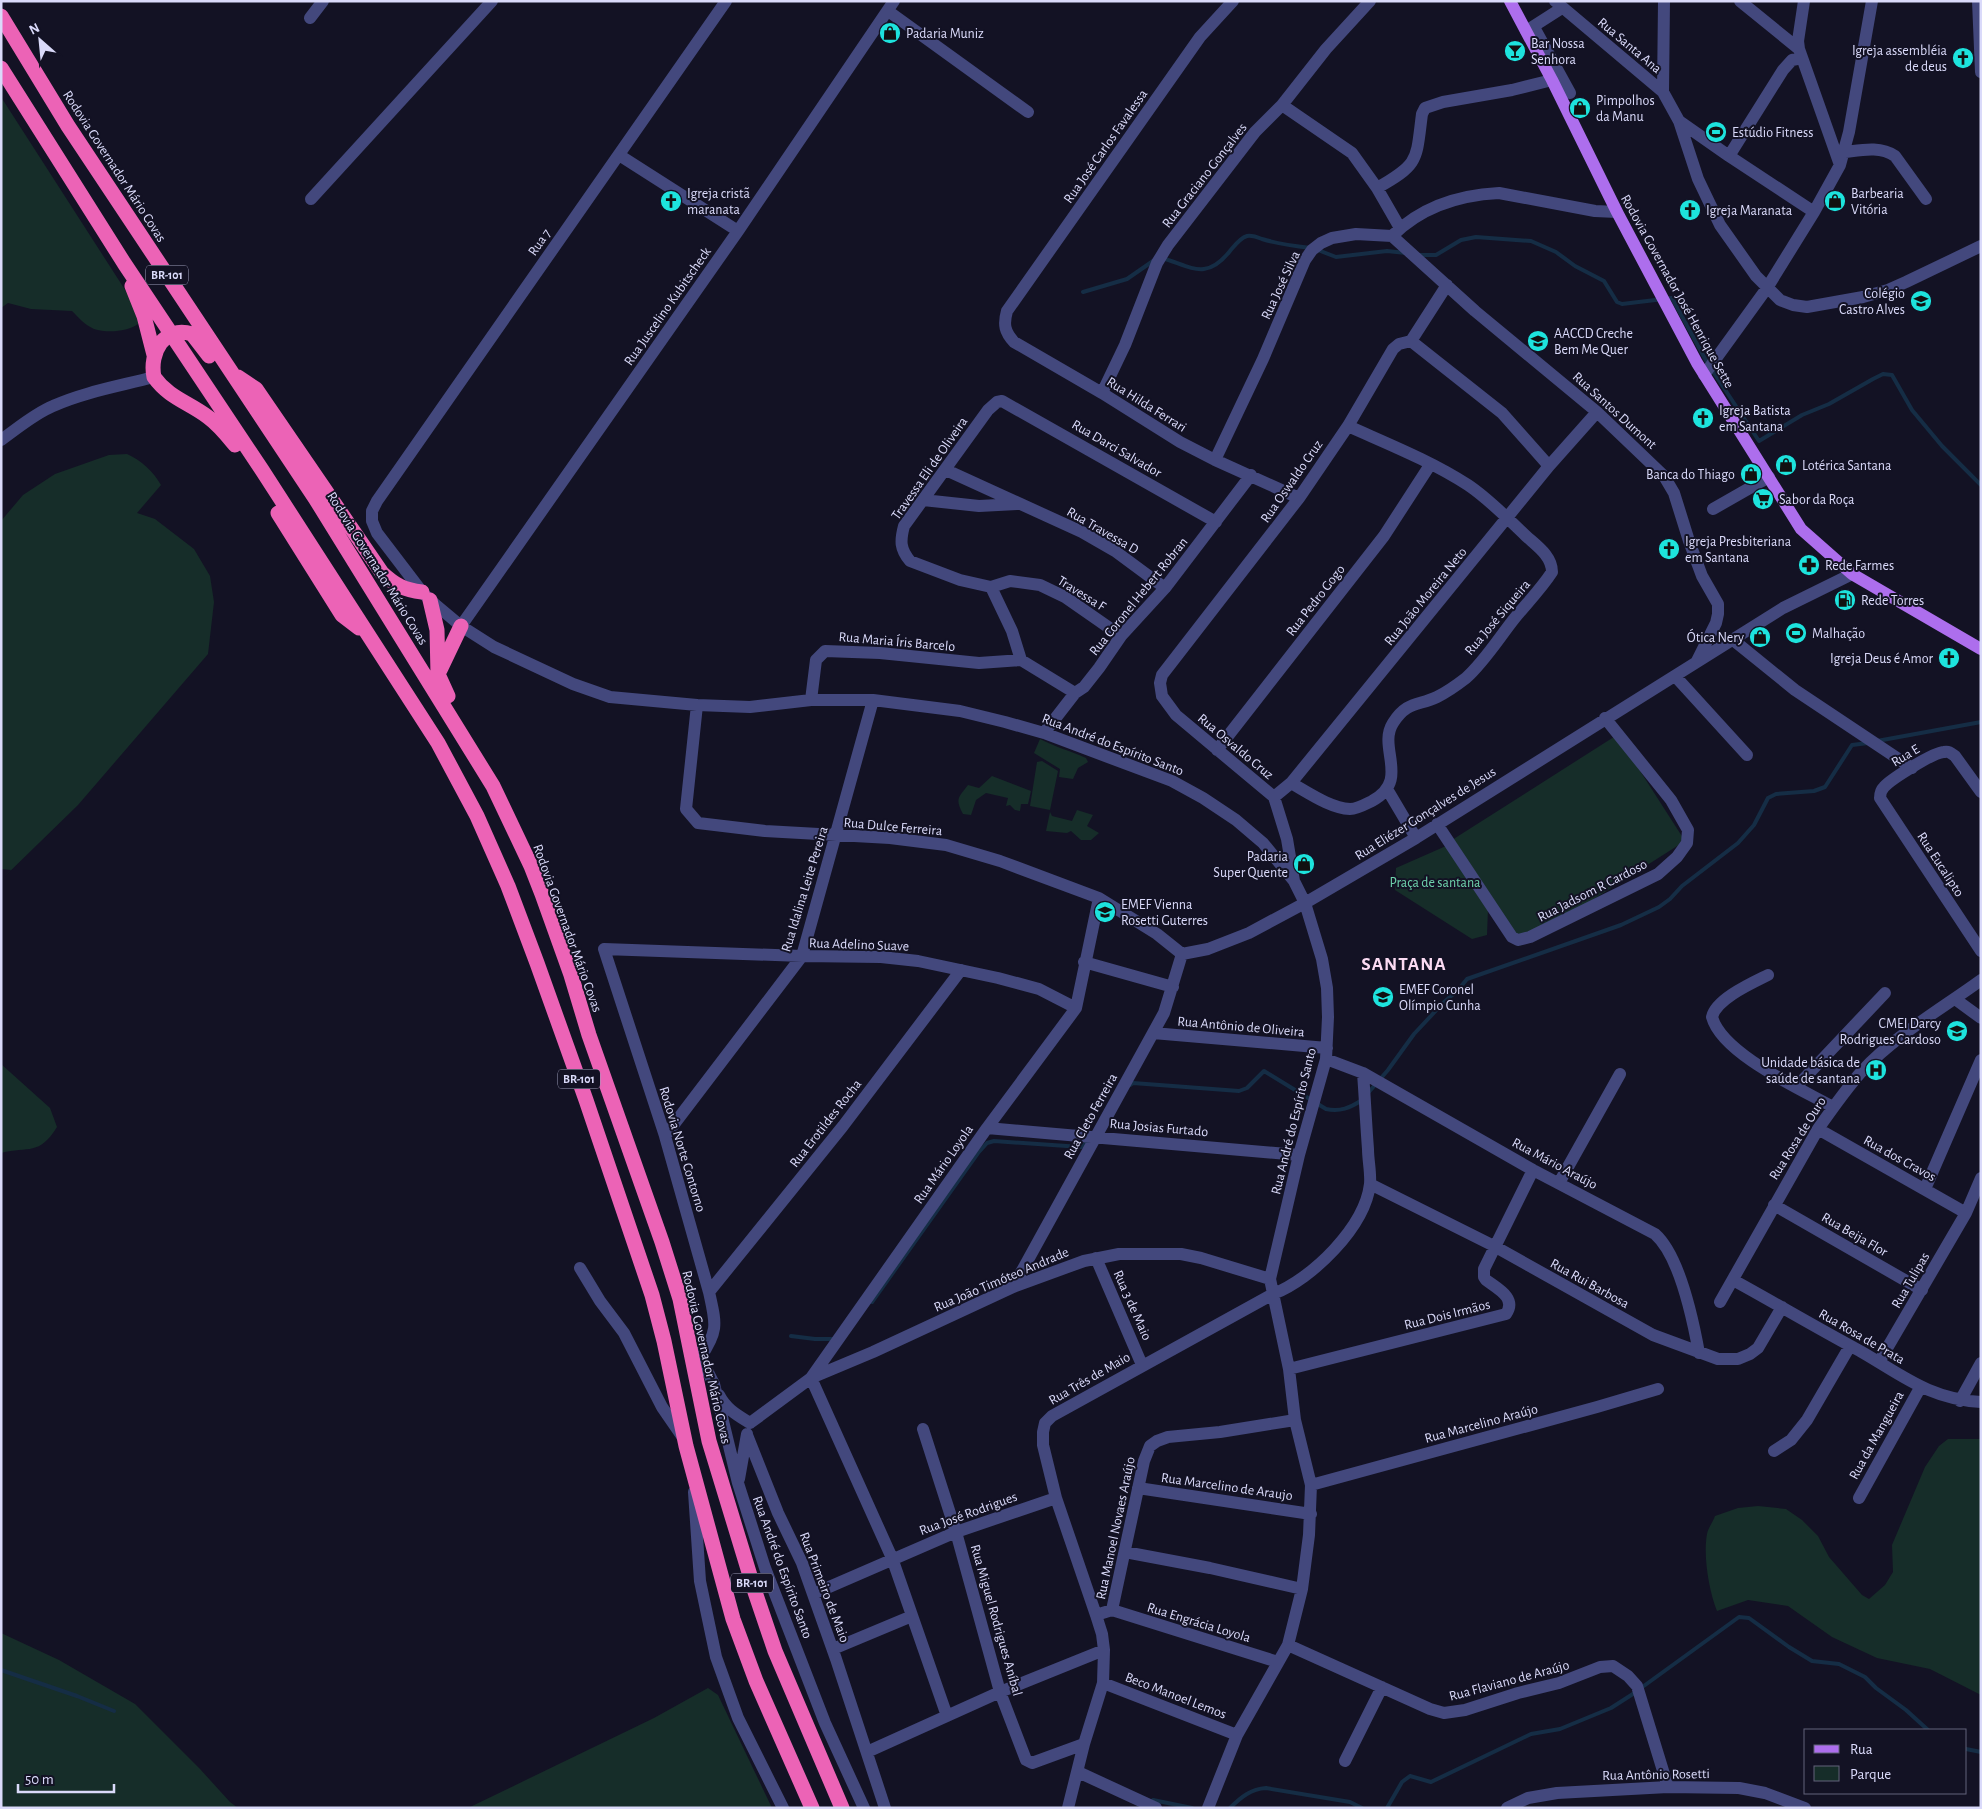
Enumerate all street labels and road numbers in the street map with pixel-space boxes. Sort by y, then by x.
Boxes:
street label: Rua Santa Ana [1595,15,1664,77]
street label: Rua José Carlos Favalessa [1061,87,1151,206]
street label: Rodovia Governador Mário Covas [60,88,168,245]
street label: Rua Graciano Gonçalves [1160,121,1250,231]
street label: Rodovia Governador José Henrique Sette [1618,192,1736,391]
street label: Rua 7 [526,226,554,259]
street label: Rua Juscelino Kubitscheck [622,244,714,368]
street label: Rua José Silva [1259,249,1303,322]
road number: BR-101 [146,266,188,284]
street label: Rua Santos Dumont [1570,370,1659,452]
street label: Rua Hilda Ferrari [1104,375,1189,435]
street label: Travessa Eli de Oliveira [889,414,971,523]
street label: Rua Darci Salvador [1069,417,1164,480]
street label: Rua Oswaldo Cruz [1258,437,1326,526]
street label: Rodovia Governador Mário Covas [324,490,430,648]
street label: Rua Travessa D [1064,505,1141,557]
street label: Rua Coronel Hebert Robran [1087,535,1191,658]
street label: Rua João Moreira Neto [1382,545,1470,648]
street label: Rua Pedro Gogo [1284,562,1348,639]
street label: Travessa F [1055,574,1109,615]
street label: Rua José Siqueira [1462,577,1533,658]
street label: Rua Maria Íris Barcelo [838,627,956,654]
street label: Rua André do Espírito Santo [1040,711,1185,778]
street label: Rua Osvaldo Cruz [1195,711,1276,782]
street label: Rua E [1889,742,1922,770]
street label: Rua Eliézer Gonçalves de Jesus [1353,765,1498,863]
street label: Rua Dulce Ferreira [843,816,943,838]
street label: Rua Idalina Leite Pereira [779,824,831,954]
street label: Rua Eucalipto [1914,830,1966,899]
street label: Rodovia Governador Mário Covas [530,843,604,1014]
street label: Rua Jadsom R Cardoso [1535,857,1650,925]
street label: Rua Adelino Suave [809,936,909,954]
street label: Rua Antônio de Oliveira [1177,1014,1306,1040]
street label: Rua André do Espírito Santo [1269,1046,1319,1196]
road number: BR-101 [558,1070,600,1088]
street label: Rua Cleto Ferreira [1062,1071,1120,1162]
street label: Rua Erotildes Rocha [787,1077,865,1170]
street label: Rodovia Norte Contorno [656,1085,708,1214]
street label: Rua Rosa de Ouro [1767,1095,1829,1182]
street label: Rua Josias Furtado [1109,1117,1209,1139]
street label: Rua Mário Loyola [912,1122,976,1207]
street label: Rua dos Cravos [1861,1133,1938,1185]
street label: Rua Mário Araújo [1510,1136,1600,1192]
street label: Rua Beija Flor [1819,1210,1890,1260]
street label: Rua João Timóteo Andrade [932,1245,1071,1315]
street label: Rua Tulipas [1889,1250,1932,1311]
street label: Rua Rui Barbosa [1548,1256,1632,1312]
street label: Rua 3 de Maio [1110,1268,1154,1343]
street label: Rodovia Governador Mário Covas [679,1269,733,1445]
street label: Rua Dois Irmãos [1403,1298,1492,1332]
street label: Rua Rosa de Prata [1816,1307,1907,1367]
street label: Rua Três de Maio [1046,1350,1133,1408]
street label: Rua da Mangueira [1847,1389,1907,1482]
street label: Rua Marcelino Araújo [1423,1402,1540,1446]
street label: Rua Manoel Novaes Araújo [1094,1455,1138,1601]
street label: Rua Marcelino de Araujo [1160,1471,1294,1503]
street label: Rua José Rodrigues [917,1490,1019,1538]
street label: Rua André do Espírito Santo [750,1494,814,1641]
street label: Rua Primeiro de Maio [797,1530,852,1644]
street label: Rua Miguel Rodrigues Aníbal [968,1543,1024,1698]
road number: BR-101 [731,1574,773,1592]
street label: Rua Engrácia Loyola [1145,1601,1253,1645]
street label: Rua Flaviano de Araújo [1448,1658,1571,1704]
street label: Beco Manoel Lemos [1123,1670,1228,1722]
street label: Rua Antônio Rosetti [1602,1767,1710,1783]

